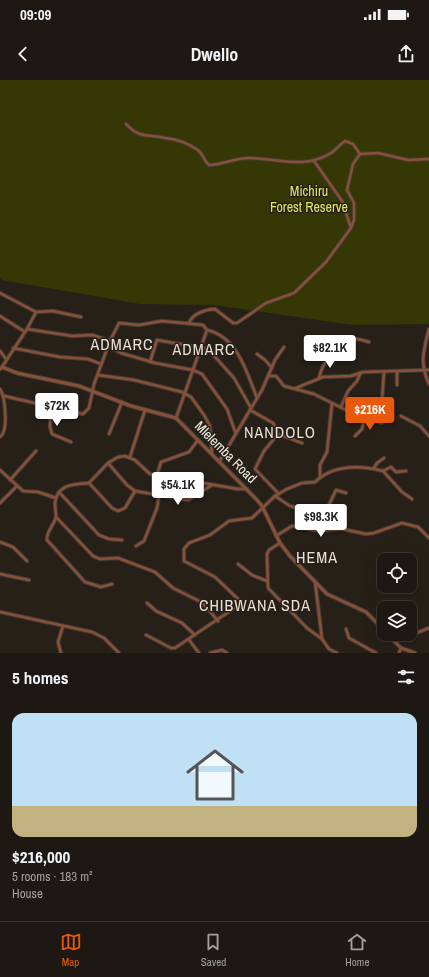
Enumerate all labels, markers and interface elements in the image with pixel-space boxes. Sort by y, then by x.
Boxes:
text: 09:09 [20,4,51,25]
text: Dwello [191,42,238,67]
icon: back [12,43,34,65]
icon: share [395,43,417,65]
park label: Michiru Forest Reserve [270,182,348,216]
district label: ADMARC [90,333,153,355]
pin: $82.1K [297,335,363,369]
district label: ADMARC [172,338,235,360]
text: $82.1K [313,339,347,356]
pin: $72K [33,393,81,427]
text: $72K [44,397,70,414]
pin: $216K [342,397,398,431]
text: $216K [354,401,386,418]
street label: Mlelemba Road [191,417,261,487]
district label: NANDOLO [244,421,316,443]
pin: $54.1K [145,472,211,506]
text: $54.1K [161,476,195,493]
pin: $98.3K [288,504,354,538]
text: $98.3K [304,508,338,525]
district label: HEMA [296,546,338,568]
map controls [377,553,417,641]
button: locate [377,553,417,593]
district label: CHIBWANA SDA [199,594,311,616]
button: layers [377,601,417,641]
text: 5 homes [12,666,69,689]
icon: filters [395,666,417,688]
icon: home [179,739,251,811]
text: $216,000 [12,845,70,868]
text: 5 rooms · 183 m² [12,868,93,885]
text: House [12,885,43,902]
tab: Map [60,931,82,969]
tab: Saved [201,931,226,969]
tab: Home [345,931,369,969]

